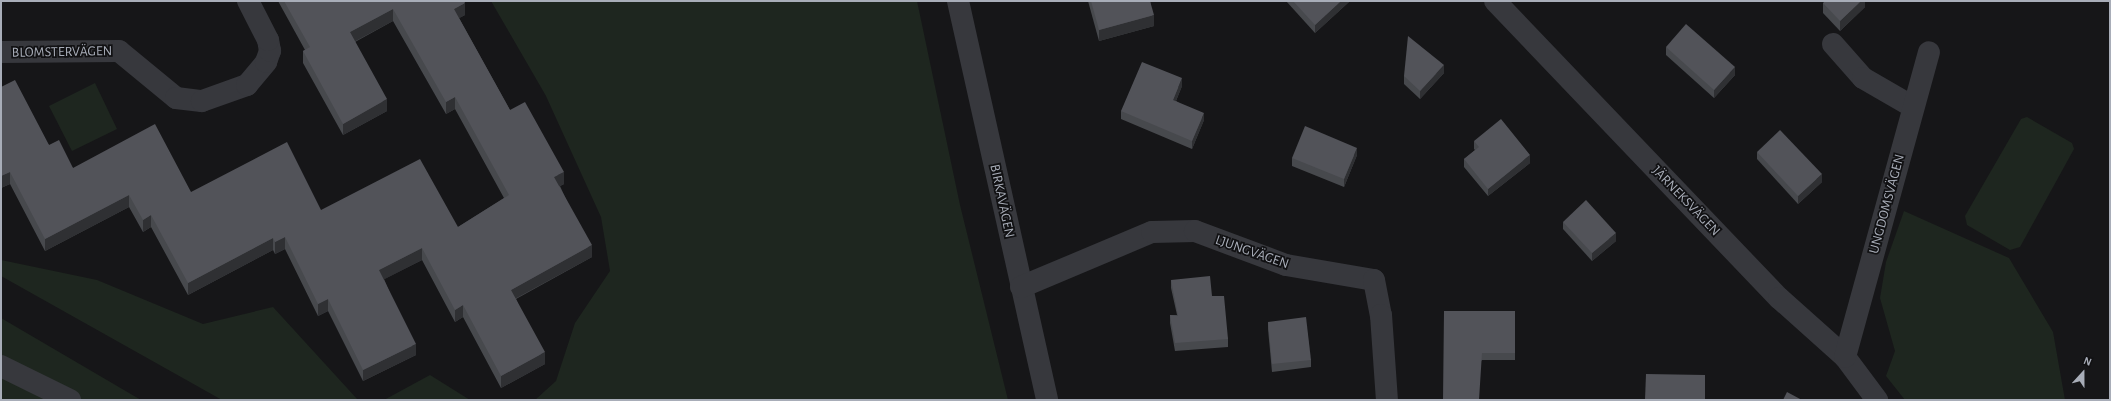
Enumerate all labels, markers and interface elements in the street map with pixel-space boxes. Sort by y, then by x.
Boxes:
street label: BLOMSTERVÄGEN [12,43,112,61]
street label: UNGDOMSVÄGEN [1866,152,1908,256]
street label: JÄRNEKSVÄGEN [1648,162,1724,240]
street label: BIRKAVÄGEN [986,163,1018,239]
street label: LJUNGVÄGEN [1213,232,1291,272]
north arrow [2063,353,2103,393]
text: N [2082,355,2093,368]

